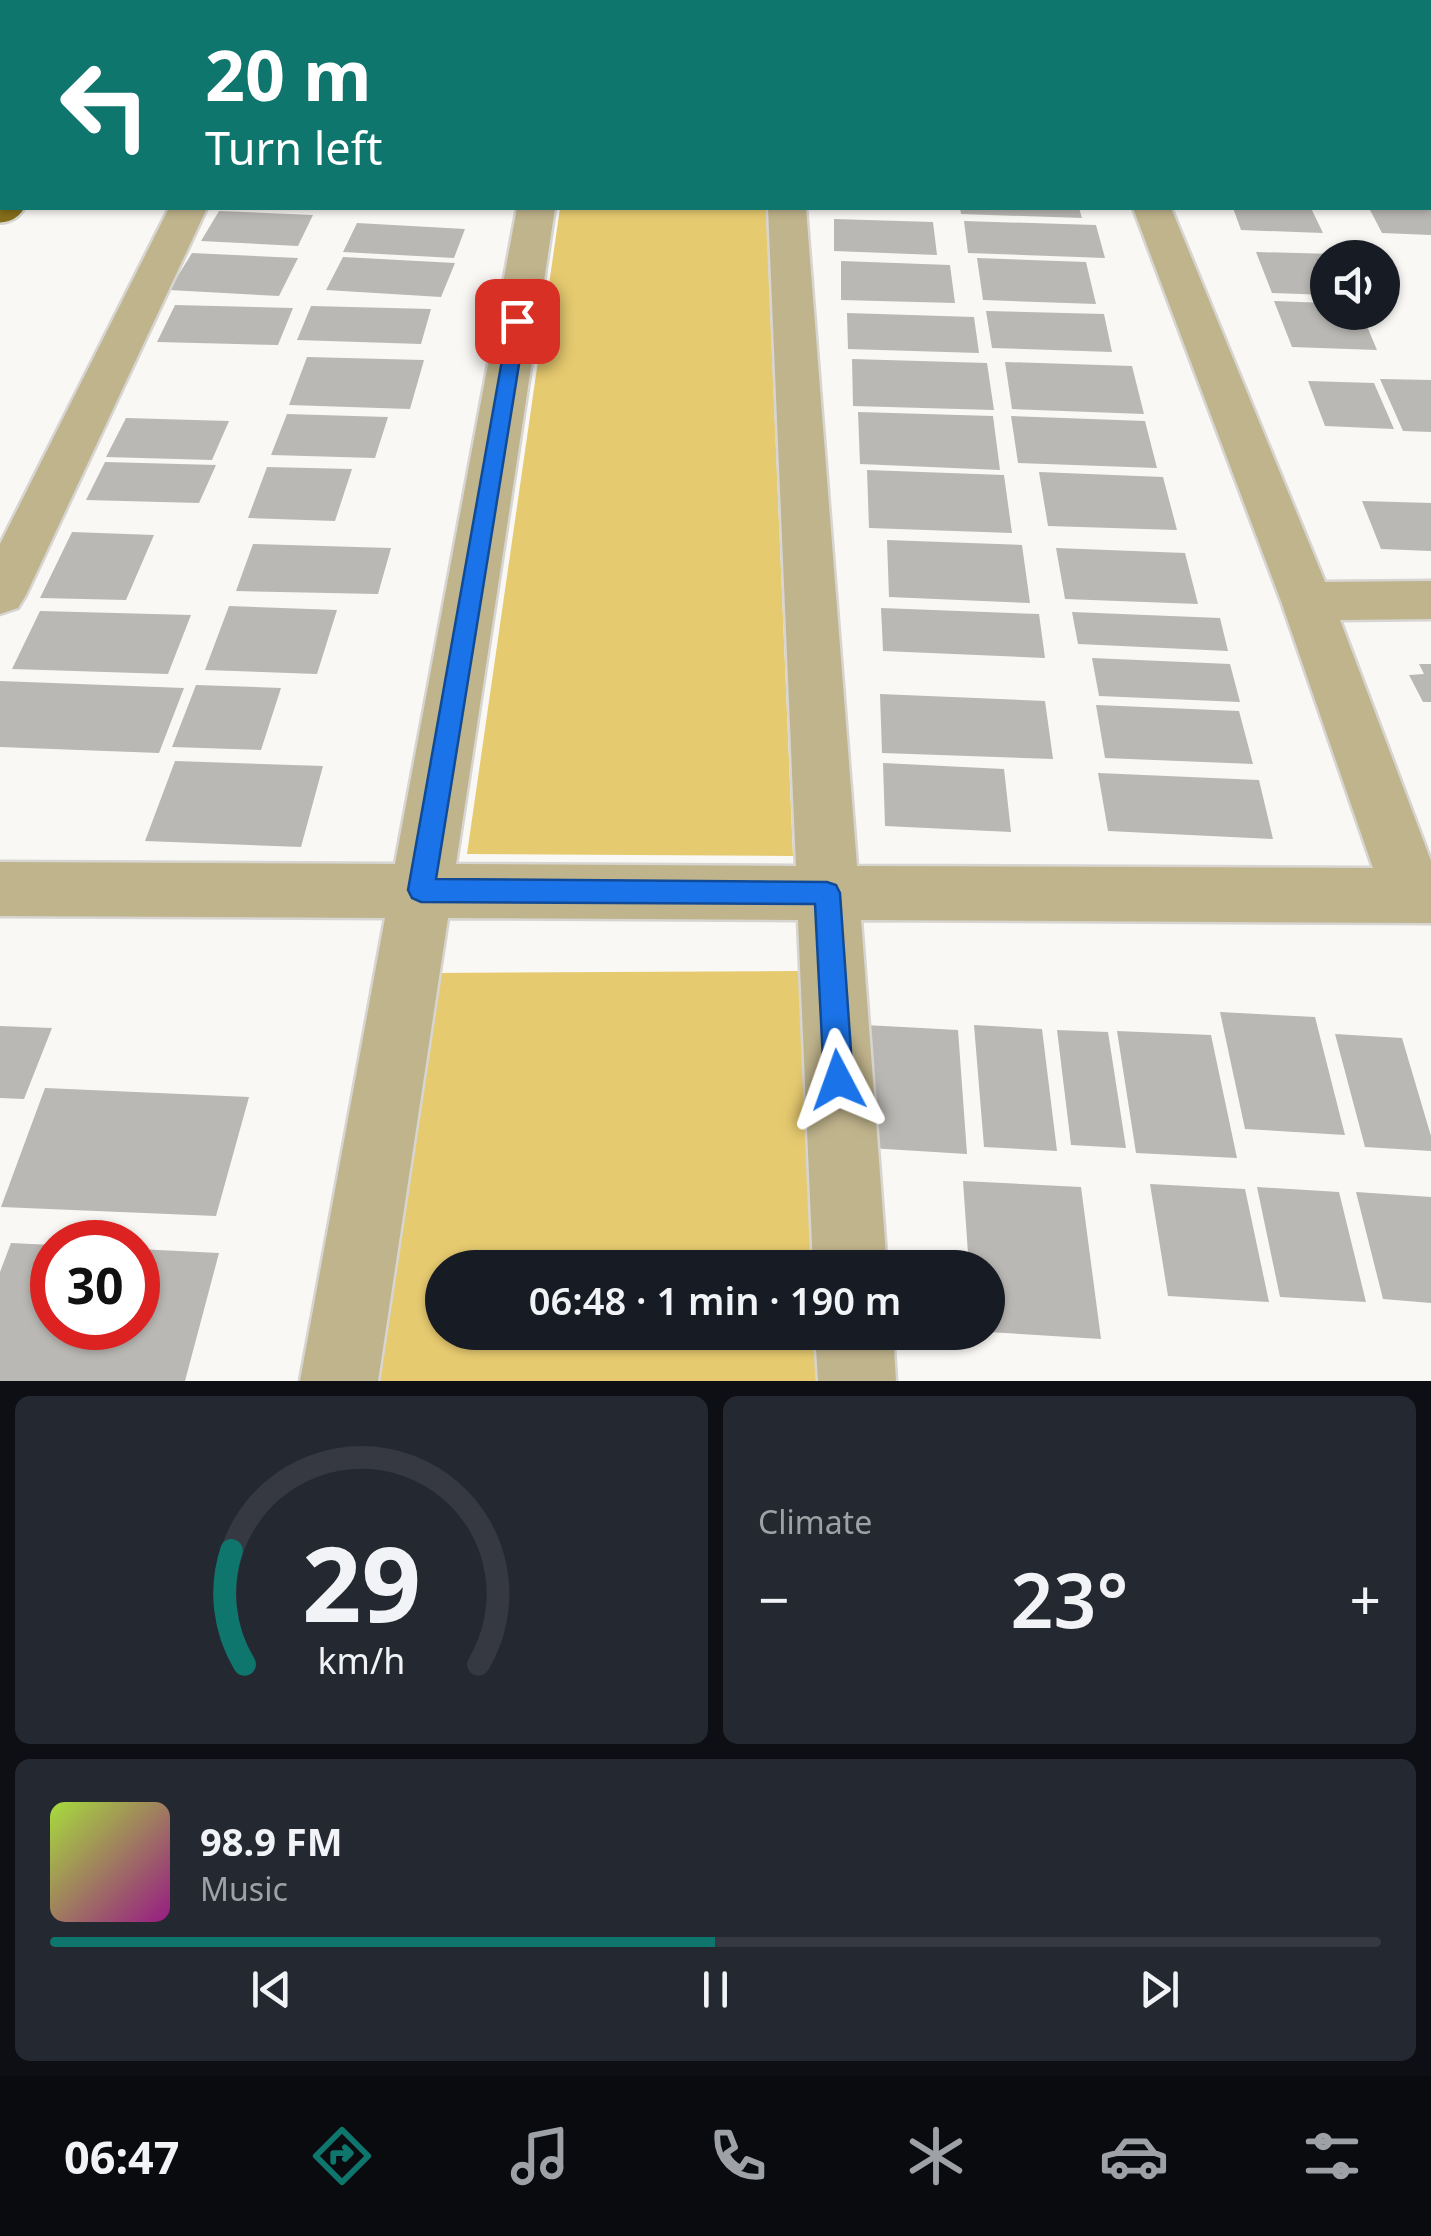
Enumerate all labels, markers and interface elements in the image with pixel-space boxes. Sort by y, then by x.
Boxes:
text: 20 m [205,26,372,122]
icon: left [40,40,170,170]
text: Turn left [205,117,382,178]
map controls [1310,240,1400,330]
button: sound [1310,240,1400,330]
pin [475,279,560,364]
icon: arrive [490,294,545,349]
position arrow [786,1028,890,1132]
speed limit sign: 30 [30,1220,160,1350]
text: 06:48 · 1 min · 190 m [529,1274,901,1326]
text: Climate [758,1500,872,1543]
text: 29 [302,1511,421,1652]
text: 23° [1011,1548,1128,1650]
text: − [758,1561,789,1636]
text: + [1350,1561,1381,1636]
text: km/h [318,1636,405,1684]
text: 98.9 FM [200,1815,342,1867]
text: Music [200,1867,288,1910]
icon: previous [244,1962,299,2017]
icon: pause [688,1962,743,2017]
icon: next [1132,1962,1187,2017]
icon: directions [307,2121,377,2191]
icon: music [505,2121,575,2191]
icon: phone [703,2121,773,2191]
icon: climate [901,2121,971,2191]
icon: car [1099,2121,1169,2191]
icon: filters [1297,2121,1367,2191]
text: 06:47 [64,2126,180,2187]

